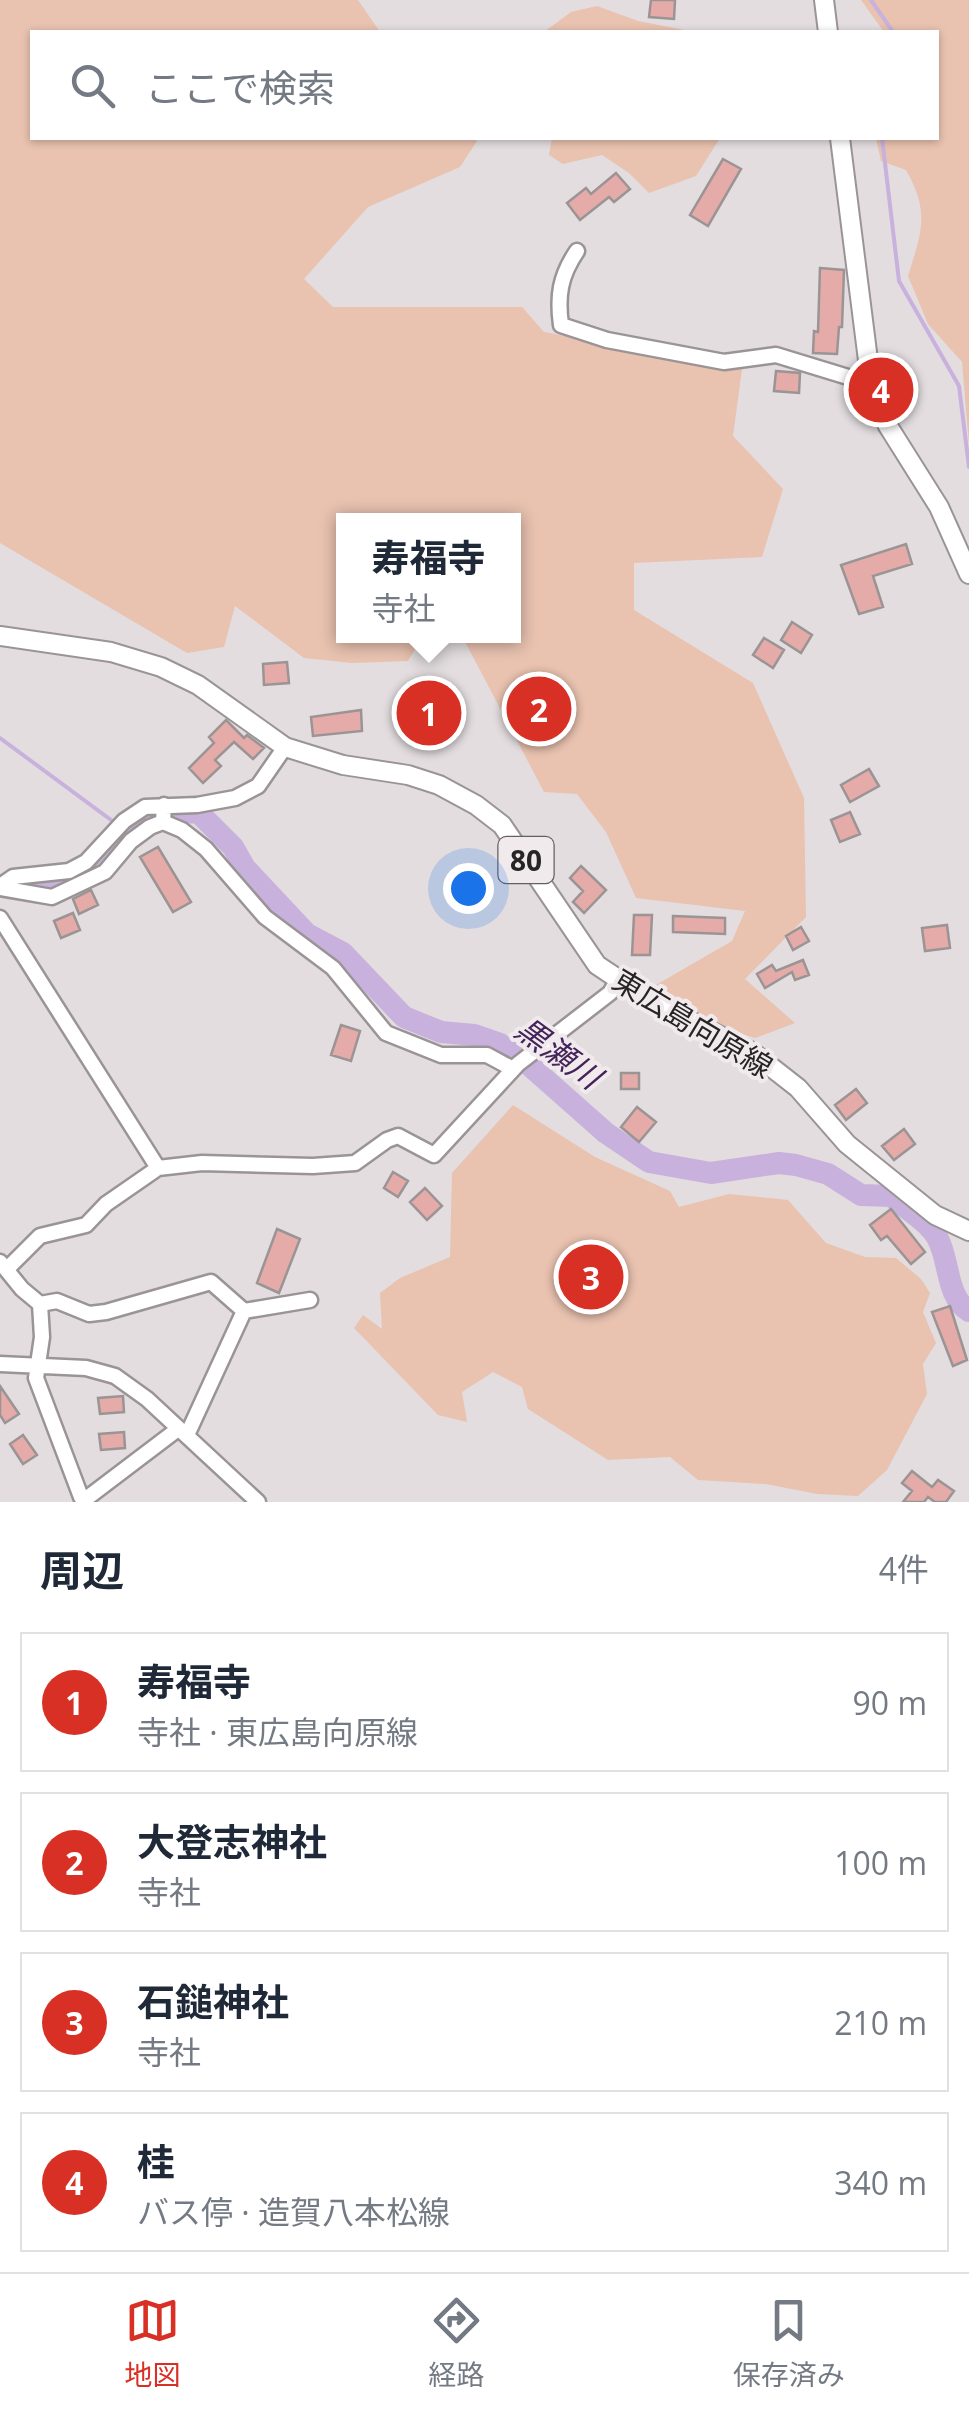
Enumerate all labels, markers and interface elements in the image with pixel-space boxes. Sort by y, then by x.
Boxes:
search box [30,30,939,140]
icon: search [65,58,120,113]
text: ここで検索 [145,61,335,113]
pin: 4 [848,352,914,428]
popup [336,513,521,643]
text: 寿福寺 [371,531,486,583]
text: 寺社 [371,586,436,629]
pin: 2 [506,672,572,746]
pin: 1 [396,676,462,750]
road number: 80 [498,837,554,883]
your location [443,863,494,914]
street label: 東広島向原線 [605,959,781,1087]
water label: 黒瀬川 [508,1006,613,1099]
pin: 3 [558,1240,624,1314]
text: 周辺 [40,1541,124,1598]
text: 4件 [879,1547,929,1590]
text: 寿福寺 [137,1655,251,1707]
text: 1 [65,1681,84,1724]
text: 90 m [852,1681,927,1724]
text: 寺社 · 東広島向原線 [137,1710,418,1753]
text: 大登志神社 [137,1815,327,1867]
text: 2 [65,1841,84,1884]
text: 100 m [834,1841,927,1884]
text: 寺社 [137,1870,201,1913]
text: 石鎚神社 [137,1975,289,2027]
text: 3 [65,2001,84,2044]
text: 210 m [834,2001,927,2044]
text: 寺社 [137,2030,201,2073]
text: 桂 [137,2135,175,2187]
text: 4 [65,2161,84,2204]
text: 340 m [834,2161,927,2204]
text: バス停 · 造賀八本松線 [137,2190,450,2233]
tab: 地図 [124,2293,180,2393]
tab: 経路 [428,2293,485,2393]
tab: 保存済み [733,2293,845,2393]

